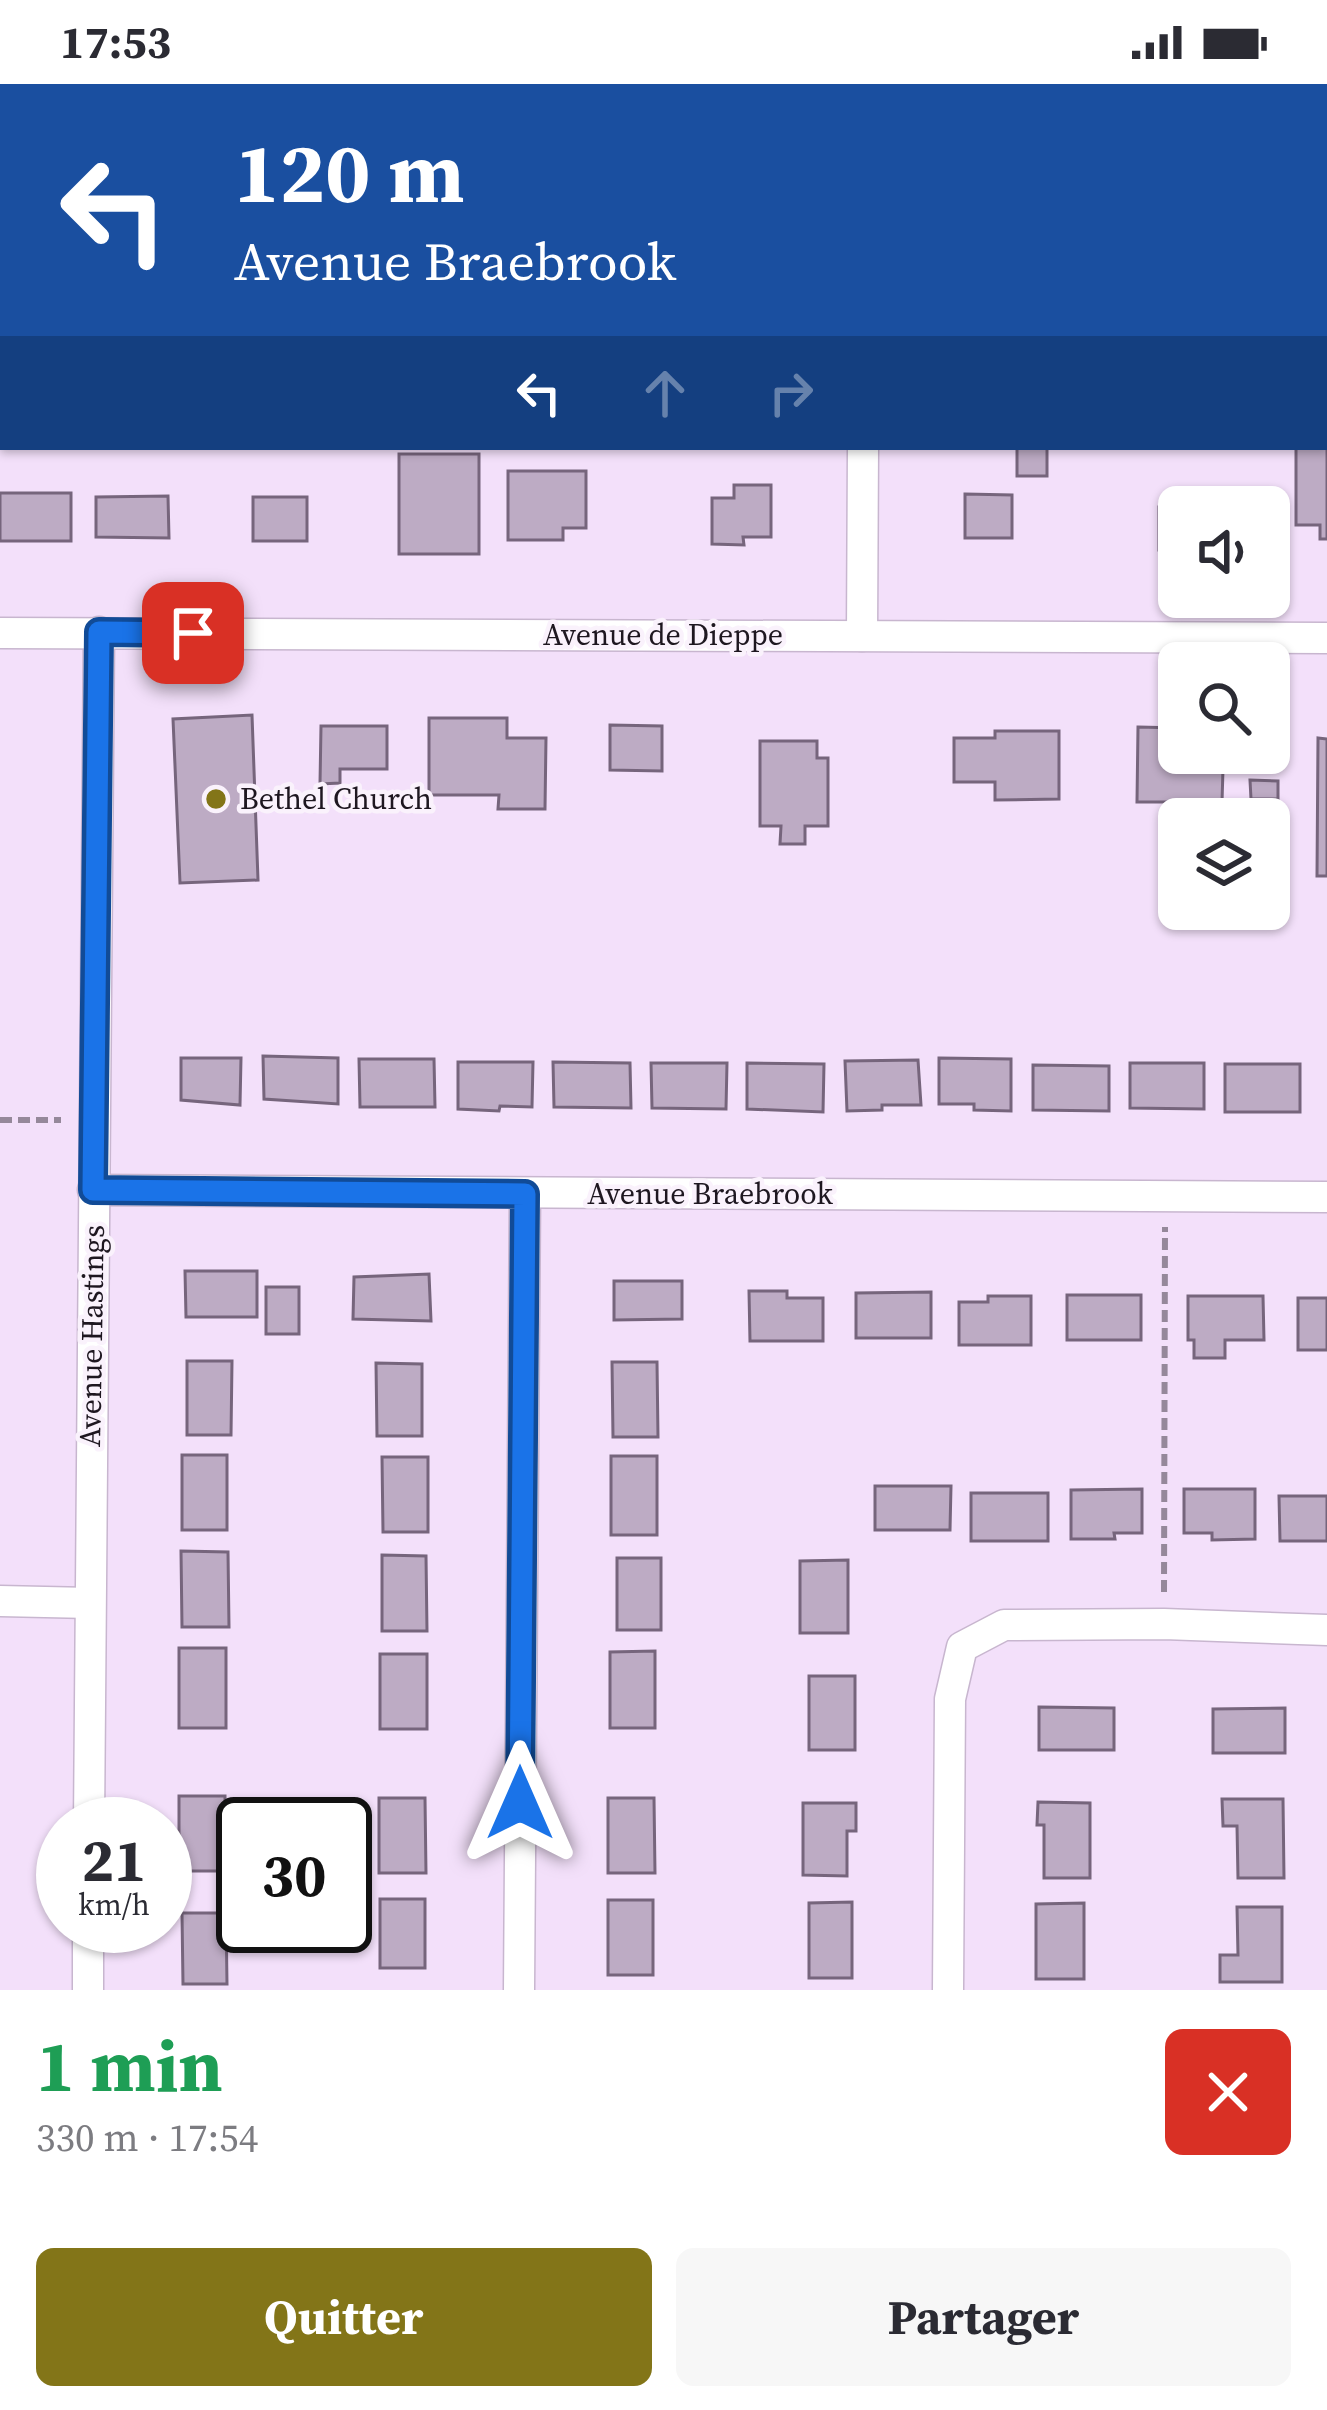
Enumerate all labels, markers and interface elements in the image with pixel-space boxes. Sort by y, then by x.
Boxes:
text: 17:53 [60,11,171,73]
text: 120 m [234,115,465,230]
icon: left [36,132,192,288]
text: Avenue Braebrook [234,224,676,298]
icon: left [506,360,572,426]
icon: ahead [632,360,698,426]
icon: right [758,360,824,426]
map controls [1158,486,1290,930]
button: sound [1158,486,1290,618]
pin [142,582,244,684]
icon: arrive [160,600,226,666]
street label: Avenue de Dieppe [543,614,783,655]
button: search [1158,642,1290,774]
place label: Bethel Church [240,778,432,819]
marker: Bethel Church [203,786,229,812]
button: layers [1158,798,1290,930]
street label: Avenue Braebrook [587,1173,833,1214]
street label: Avenue Hastings [69,1225,114,1447]
position arrow [457,1740,583,1866]
speed limit sign: 30 [216,1797,372,1953]
text: 21 [81,1819,147,1901]
text: km/h [78,1884,150,1925]
text: 1 min [36,2016,223,2115]
button: close [1165,2029,1291,2155]
text: 330 m · 17:54 [36,2111,258,2164]
button: Quitter [36,2248,652,2386]
button: Partager [676,2248,1291,2386]

